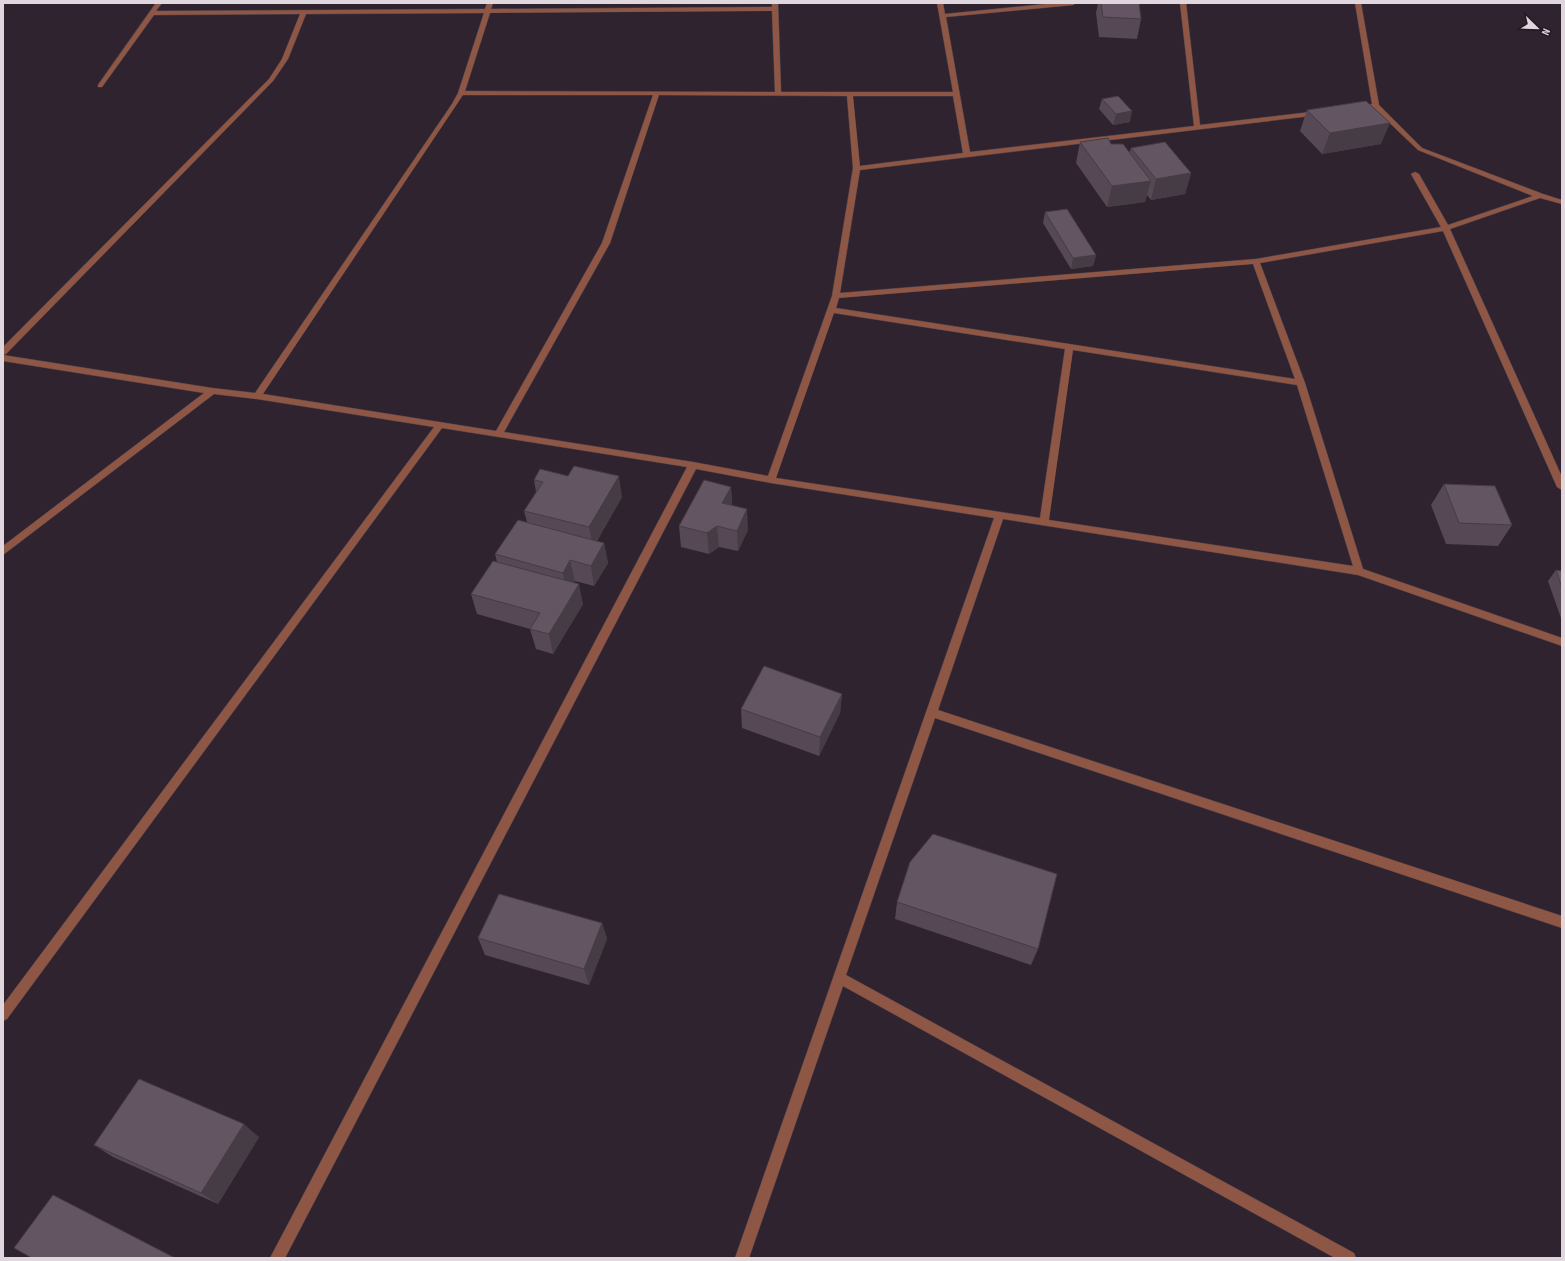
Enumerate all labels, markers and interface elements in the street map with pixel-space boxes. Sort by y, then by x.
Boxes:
north arrow [1517,8,1557,48]
text: N [1539,26,1553,37]

